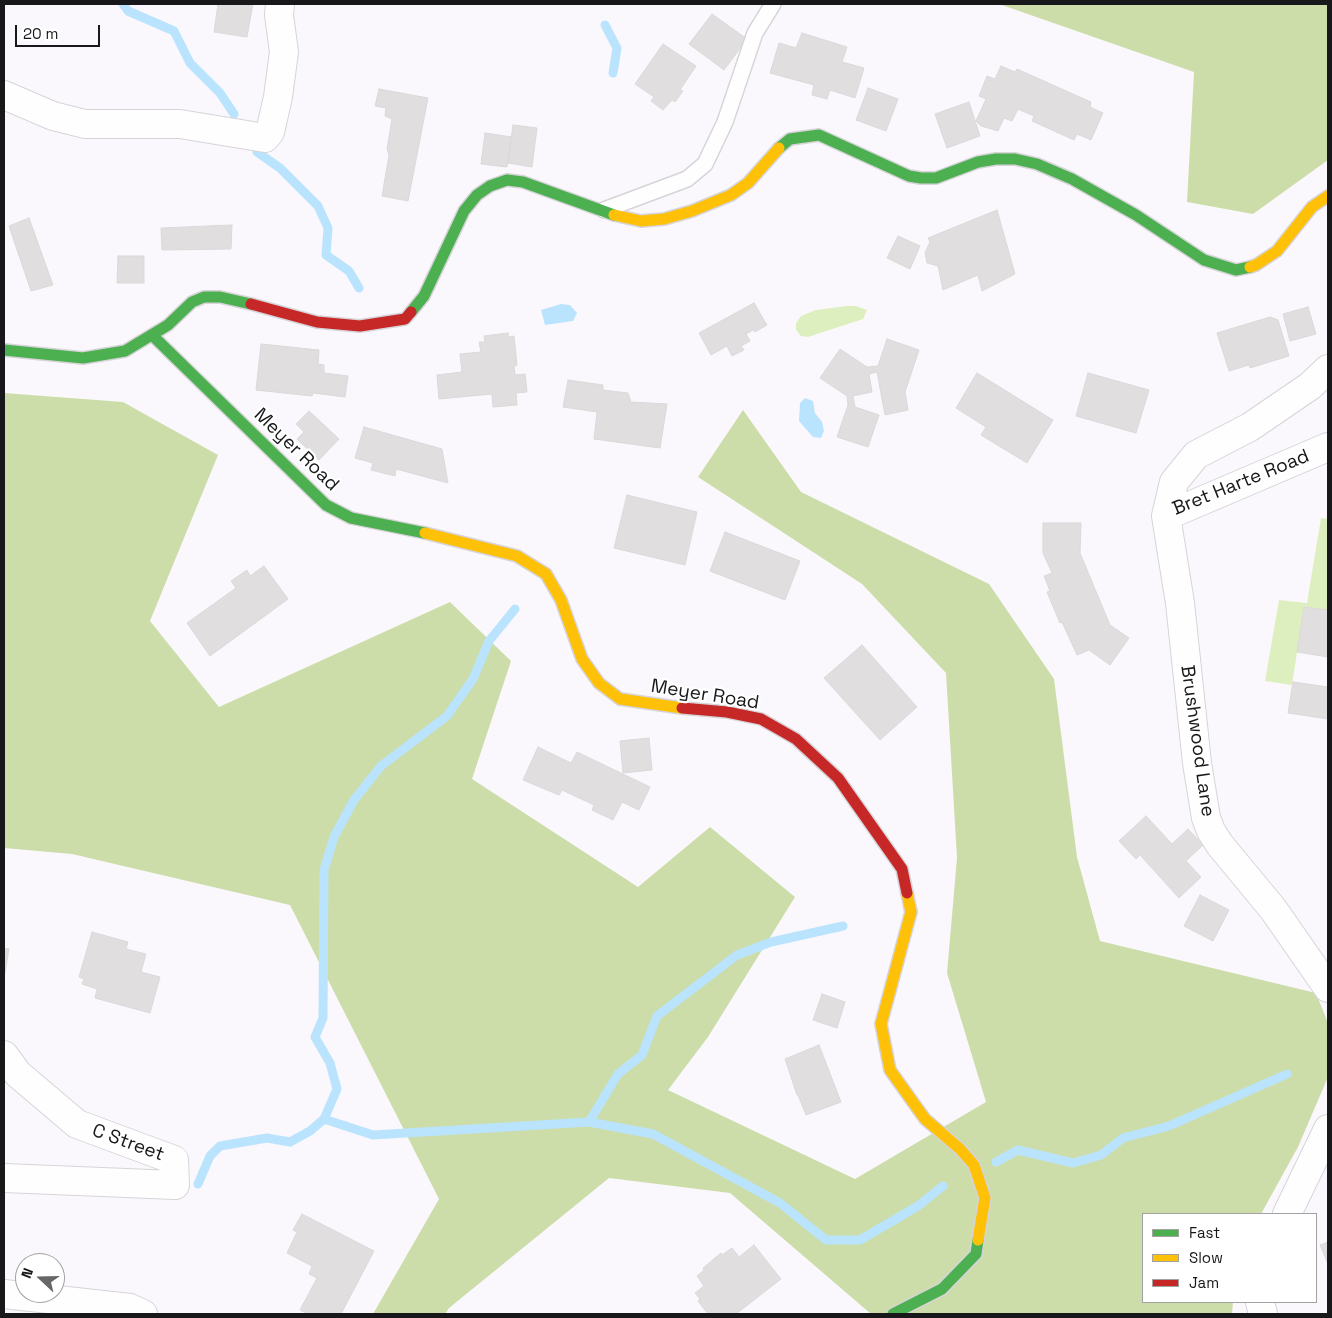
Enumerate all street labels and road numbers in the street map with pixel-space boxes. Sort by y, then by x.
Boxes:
street label: Meyer Road [249,404,343,496]
street label: Bret Harte Road [1169,445,1313,521]
street label: Brushwood Lane [1175,664,1219,818]
street label: Meyer Road [649,675,761,715]
street label: C Street [89,1119,167,1167]

